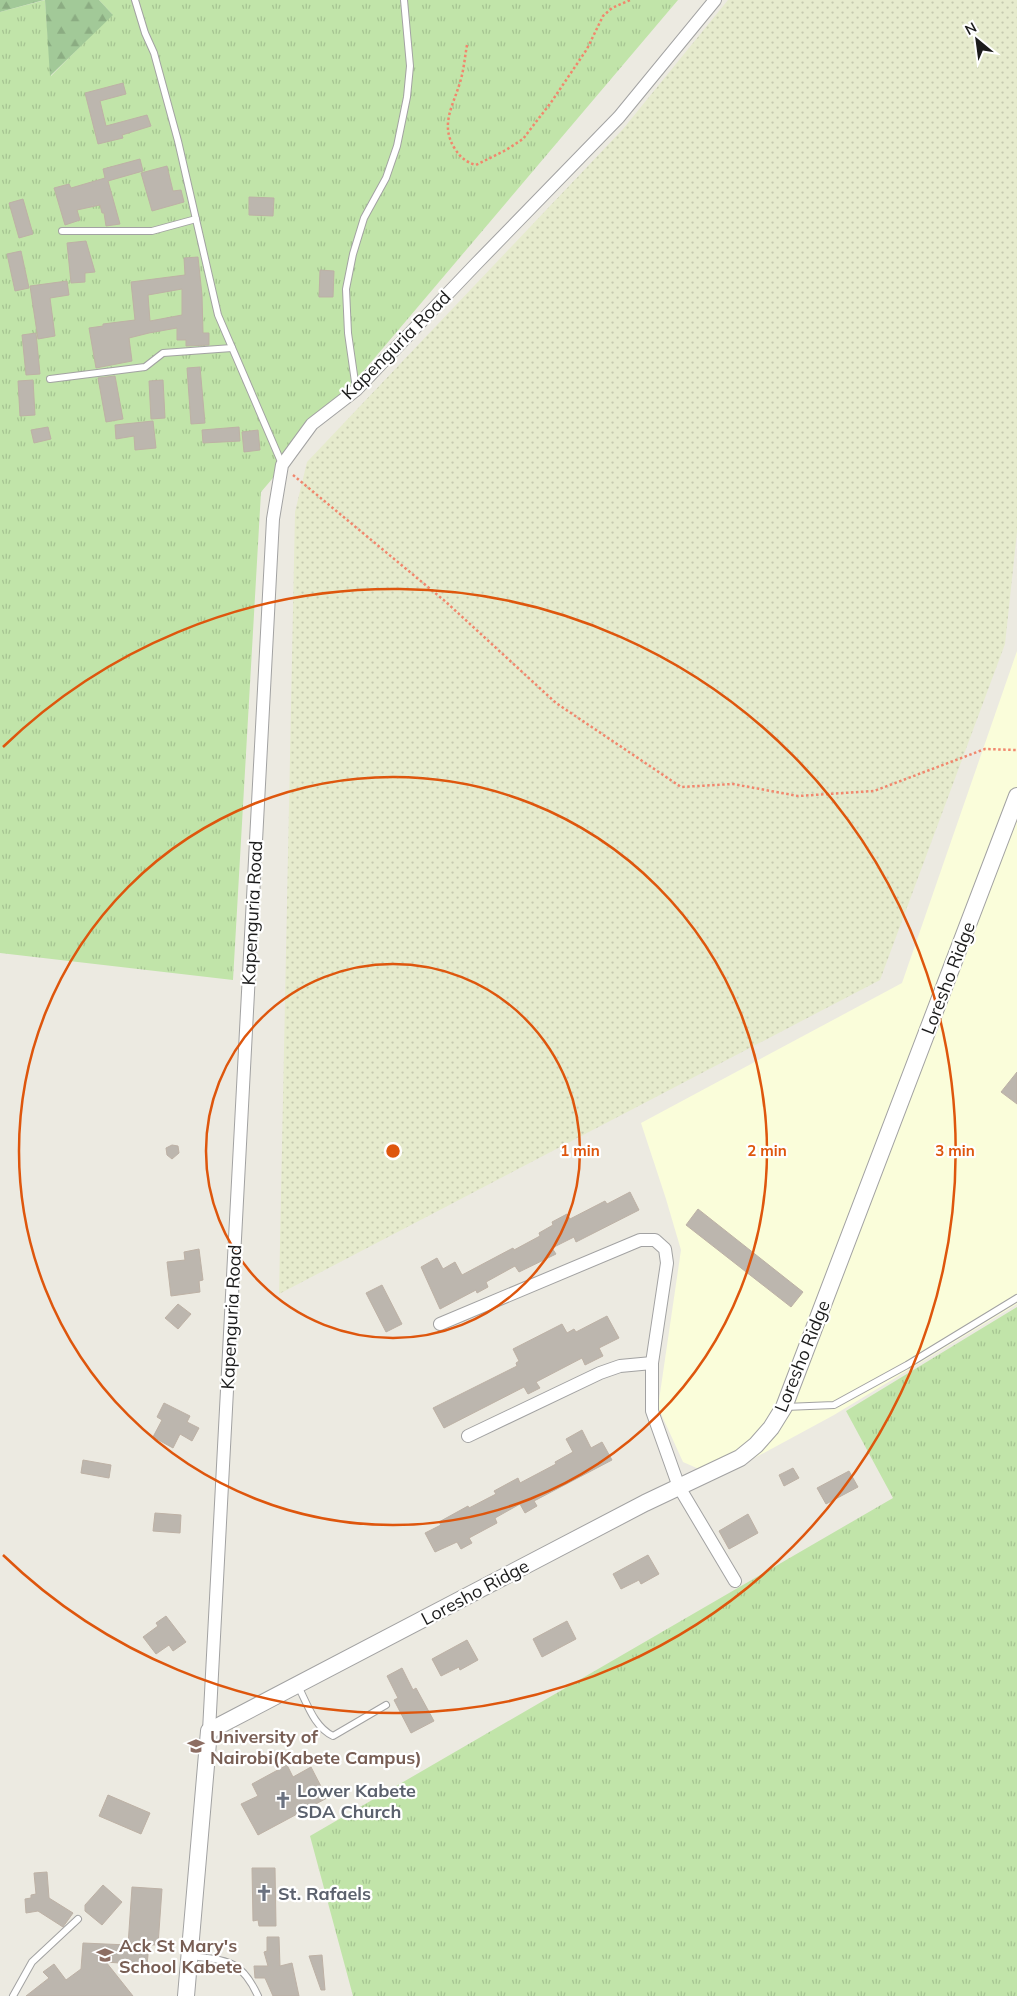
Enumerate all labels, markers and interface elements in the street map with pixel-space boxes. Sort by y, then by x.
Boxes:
north arrow [952,15,1002,65]
text: N [962,18,980,39]
street label: Kapenguria Road [337,286,455,404]
street label: Kapenguria Road [237,840,267,986]
street label: Loresho Ridge [916,918,980,1038]
text: 1 min [560,1141,600,1160]
text: 2 min [747,1141,787,1160]
text: 3 min [935,1141,975,1160]
centre of rings [384,1142,402,1160]
street label: Kapenguria Road [216,1244,246,1390]
street label: Loresho Ridge [769,1297,835,1415]
street label: Loresho Ridge [417,1554,533,1630]
place label: University of Nairobi(Kabete Campus) [210,1725,422,1769]
school or university icon: University of Nairobi(Kabete Campus) [186,1736,206,1756]
place label: Lower Kabete SDA Church [297,1779,416,1823]
church icon: Lower Kabete SDA Church [273,1790,293,1810]
place label: St. Rafaels [278,1882,371,1905]
church icon: St. Rafaels [254,1883,274,1903]
place label: Ack St Mary's School Kabete [119,1934,242,1978]
school or university icon: Ack St Mary's School Kabete [95,1945,115,1965]

